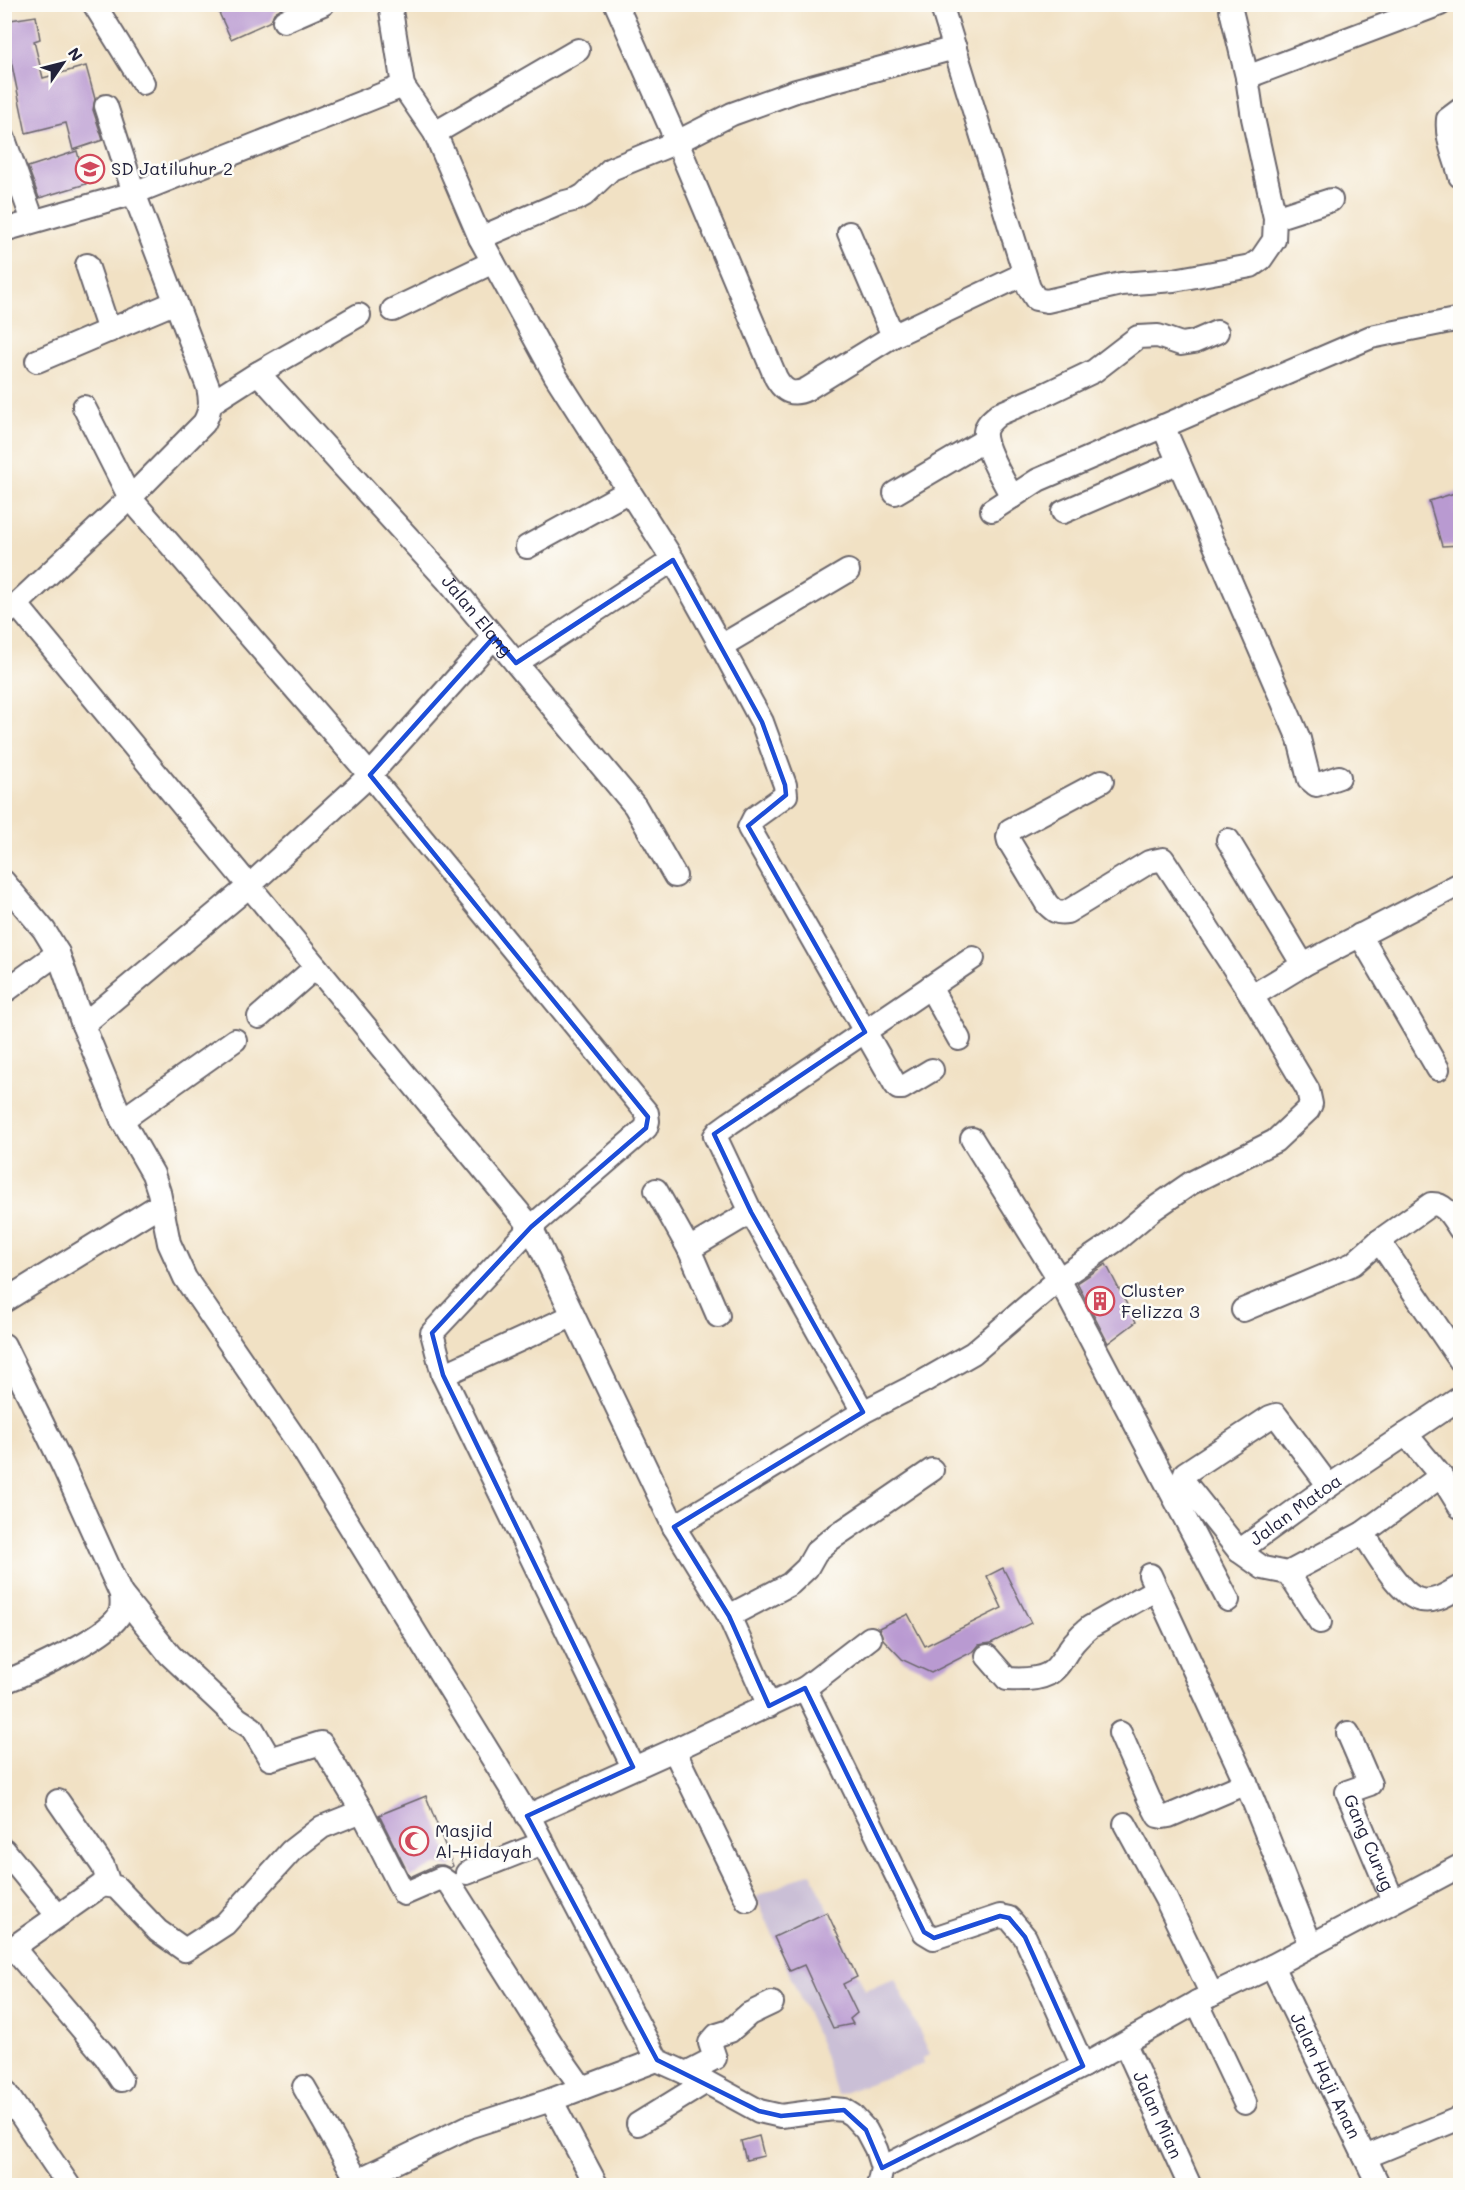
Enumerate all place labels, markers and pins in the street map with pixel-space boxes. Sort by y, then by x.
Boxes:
school or university icon: SD Jatiluhur 2 [74,153,106,185]
place label: SD Jatiluhur 2 [111,156,233,180]
place label: Cluster Felizza 3 [1121,1278,1200,1323]
building icon: Cluster Felizza 3 [1084,1285,1116,1317]
place label: Masjid Al-Hidayah [435,1818,531,1863]
mosque icon: Masjid Al-Hidayah [398,1825,430,1857]

